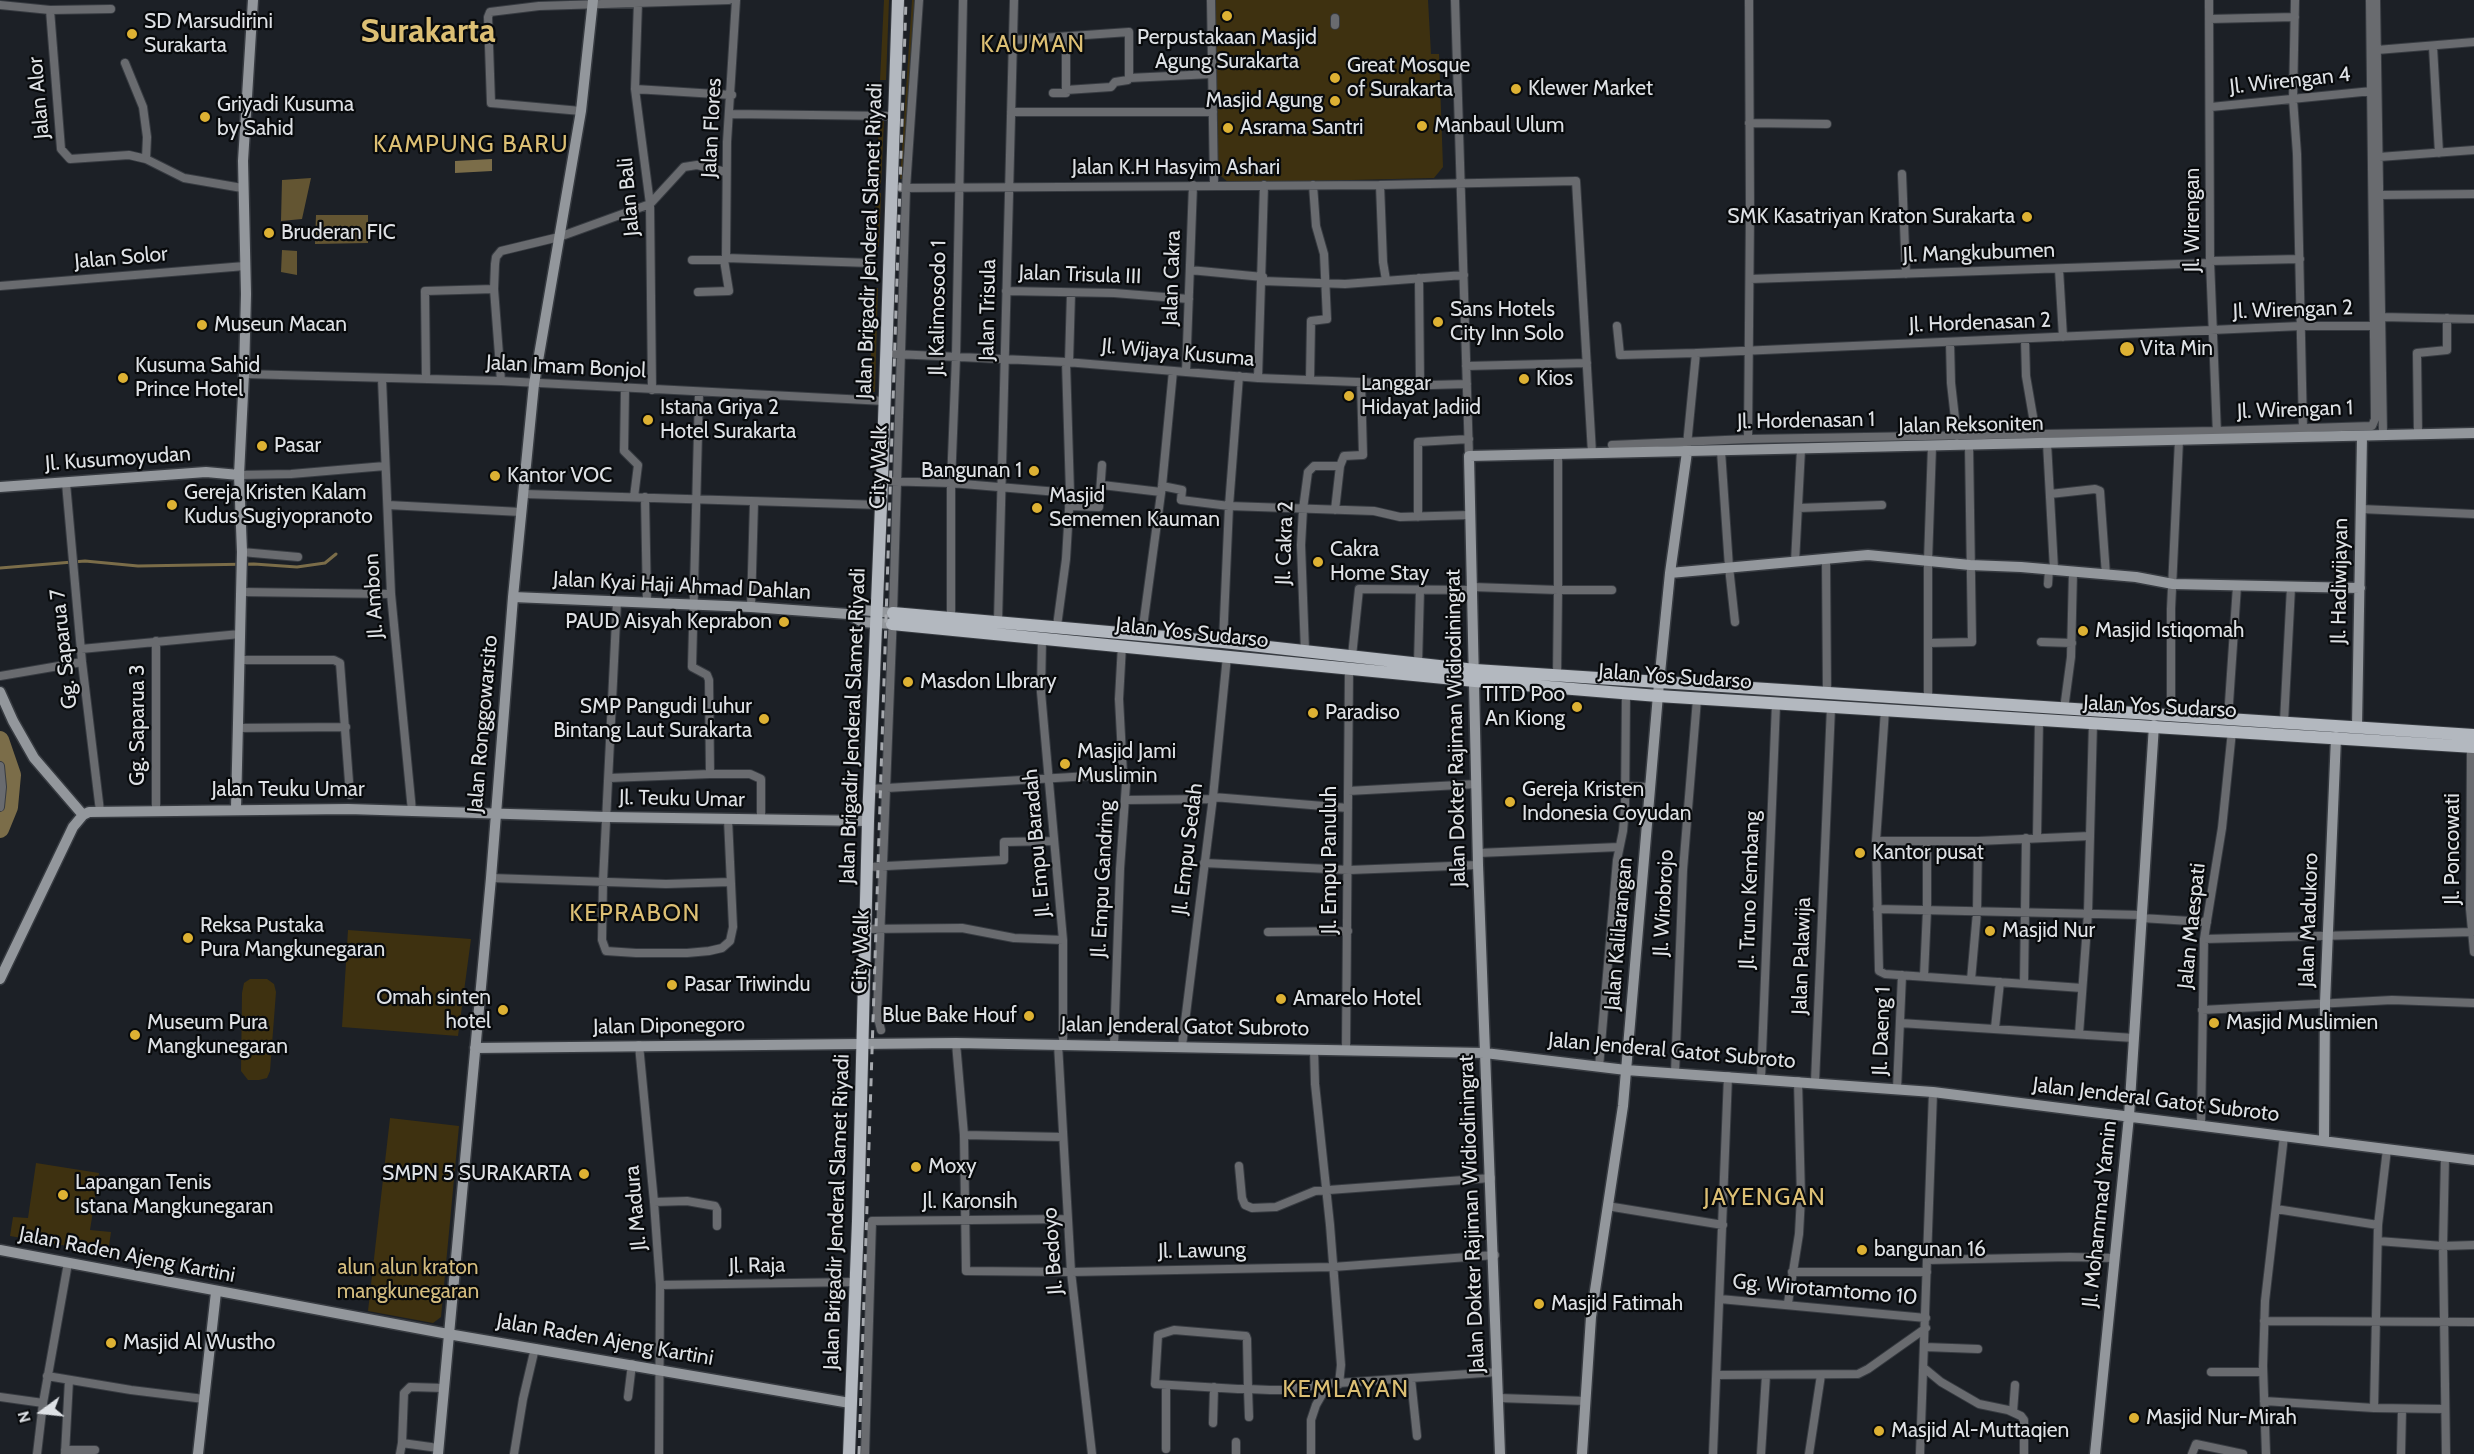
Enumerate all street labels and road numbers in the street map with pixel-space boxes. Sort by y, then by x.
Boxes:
street label: Jalan Alor [23,56,55,140]
street label: Jl. Wirengan 4 [2228,62,2352,100]
street label: Jalan Flores [697,77,727,179]
street label: Jalan Brigadir Jenderal Slamet Riyadi [852,83,888,399]
street label: Jalan K.H Hasyim Ashari [1072,155,1280,181]
street label: Jalan Bali [613,157,645,237]
street label: Jl. Wirengan [2180,168,2206,272]
street label: Jalan Cakra [1158,230,1186,326]
street label: Jl. Mangkubumen [1902,238,2056,268]
street label: Jl. Kalimosodo 1 [924,240,952,376]
street label: Jalan Solor [73,241,169,275]
street label: Jalan Trisula [975,259,1001,361]
street label: Jalan Trisula III [1018,260,1142,290]
street label: Jl. Wirengan 2 [2232,295,2354,325]
street label: Jl. Hordenasan 2 [1909,308,2051,338]
street label: Jl. Wijaya Kusuma [1101,334,1255,372]
street label: Jalan Imam Bonjol [485,350,647,384]
street label: Jl. Wirengan 1 [2237,395,2353,425]
street label: Jl. Hordenasan 1 [1737,407,1875,435]
street label: Jalan Reksoniten [1898,411,2044,439]
street label: City Walk [865,425,893,509]
street label: Jl. Kusumoyudan [44,441,192,477]
street label: Jl. Cakra 2 [1271,501,1299,585]
street label: Jl. Hadiwijayan [2326,518,2354,644]
street label: Jl. Ambon [359,553,389,639]
street label: Jalan Kyai Haji Ahmad Dahlan [553,567,811,605]
street label: Jalan Brigadir Jenderal Slamet Riyadi [835,568,871,884]
street label: Jalan Dokter Rajiman Widiodiningrat [1441,569,1471,887]
street label: Gg. Saparua 7 [45,588,83,710]
street label: Jalan Yos Sudarso [1114,612,1270,654]
street label: Jalan Ronggowarsito [463,634,503,814]
street label: Jalan Yos Sudarso [1598,659,1752,695]
street label: Gg. Saparua 3 [125,664,151,786]
street label: Jalan Yos Sudarso [2083,690,2237,724]
street label: Jl. Empu Baradah [1018,768,1056,918]
street label: Jalan Teuku Umar [211,777,365,803]
street label: Jl. Empu Sedah [1167,782,1209,916]
street label: Jl. Teuku Umar [619,785,745,813]
street label: Jl. Empu Panuluh [1317,786,1343,934]
street label: Jl. Poncowati [2440,793,2466,905]
street label: Jl. Empu Gandring [1086,800,1120,958]
street label: Jl. Truno Kembang [1735,810,1765,970]
street label: Jl. Wirobrojo [1649,849,1679,957]
street label: Jalan Madukoro [2294,852,2324,988]
street label: Jalan Kalilarangan [1600,856,1638,1012]
street label: Jalan Maespati [2173,862,2211,990]
street label: Jalan Palawija [1787,897,1817,1015]
street label: City Walk [847,910,875,994]
street label: Jl. Daeng 1 [1868,986,1896,1076]
street label: Jalan Diponegoro [593,1012,745,1040]
street label: Jalan Jenderal Gatot Subroto [1061,1012,1309,1042]
street label: Jalan Jenderal Gatot Subroto [1547,1028,1797,1074]
street label: Jalan Brigadir Jenderal Slamet Riyadi [819,1054,855,1370]
street label: Jalan Dokter Rajiman Widiodiningrat [1454,1055,1490,1373]
street label: Jalan Jenderal Gatot Subroto [2031,1072,2281,1128]
street label: Jl. Mohammad Yamin [2078,1119,2122,1309]
street label: Jl. Madura [620,1164,652,1252]
street label: Jl. Karonsih [922,1189,1018,1215]
street label: Jl. Bedoyo [1037,1207,1069,1295]
street label: Jalan Raden Ajeng Kartini [17,1222,237,1288]
street label: Jl. Lawung [1158,1238,1246,1264]
street label: Jl. Raja [729,1253,785,1279]
street label: Gg. Wirotamtomo 10 [1731,1269,1919,1311]
street label: Jalan Raden Ajeng Kartini [495,1309,715,1371]

